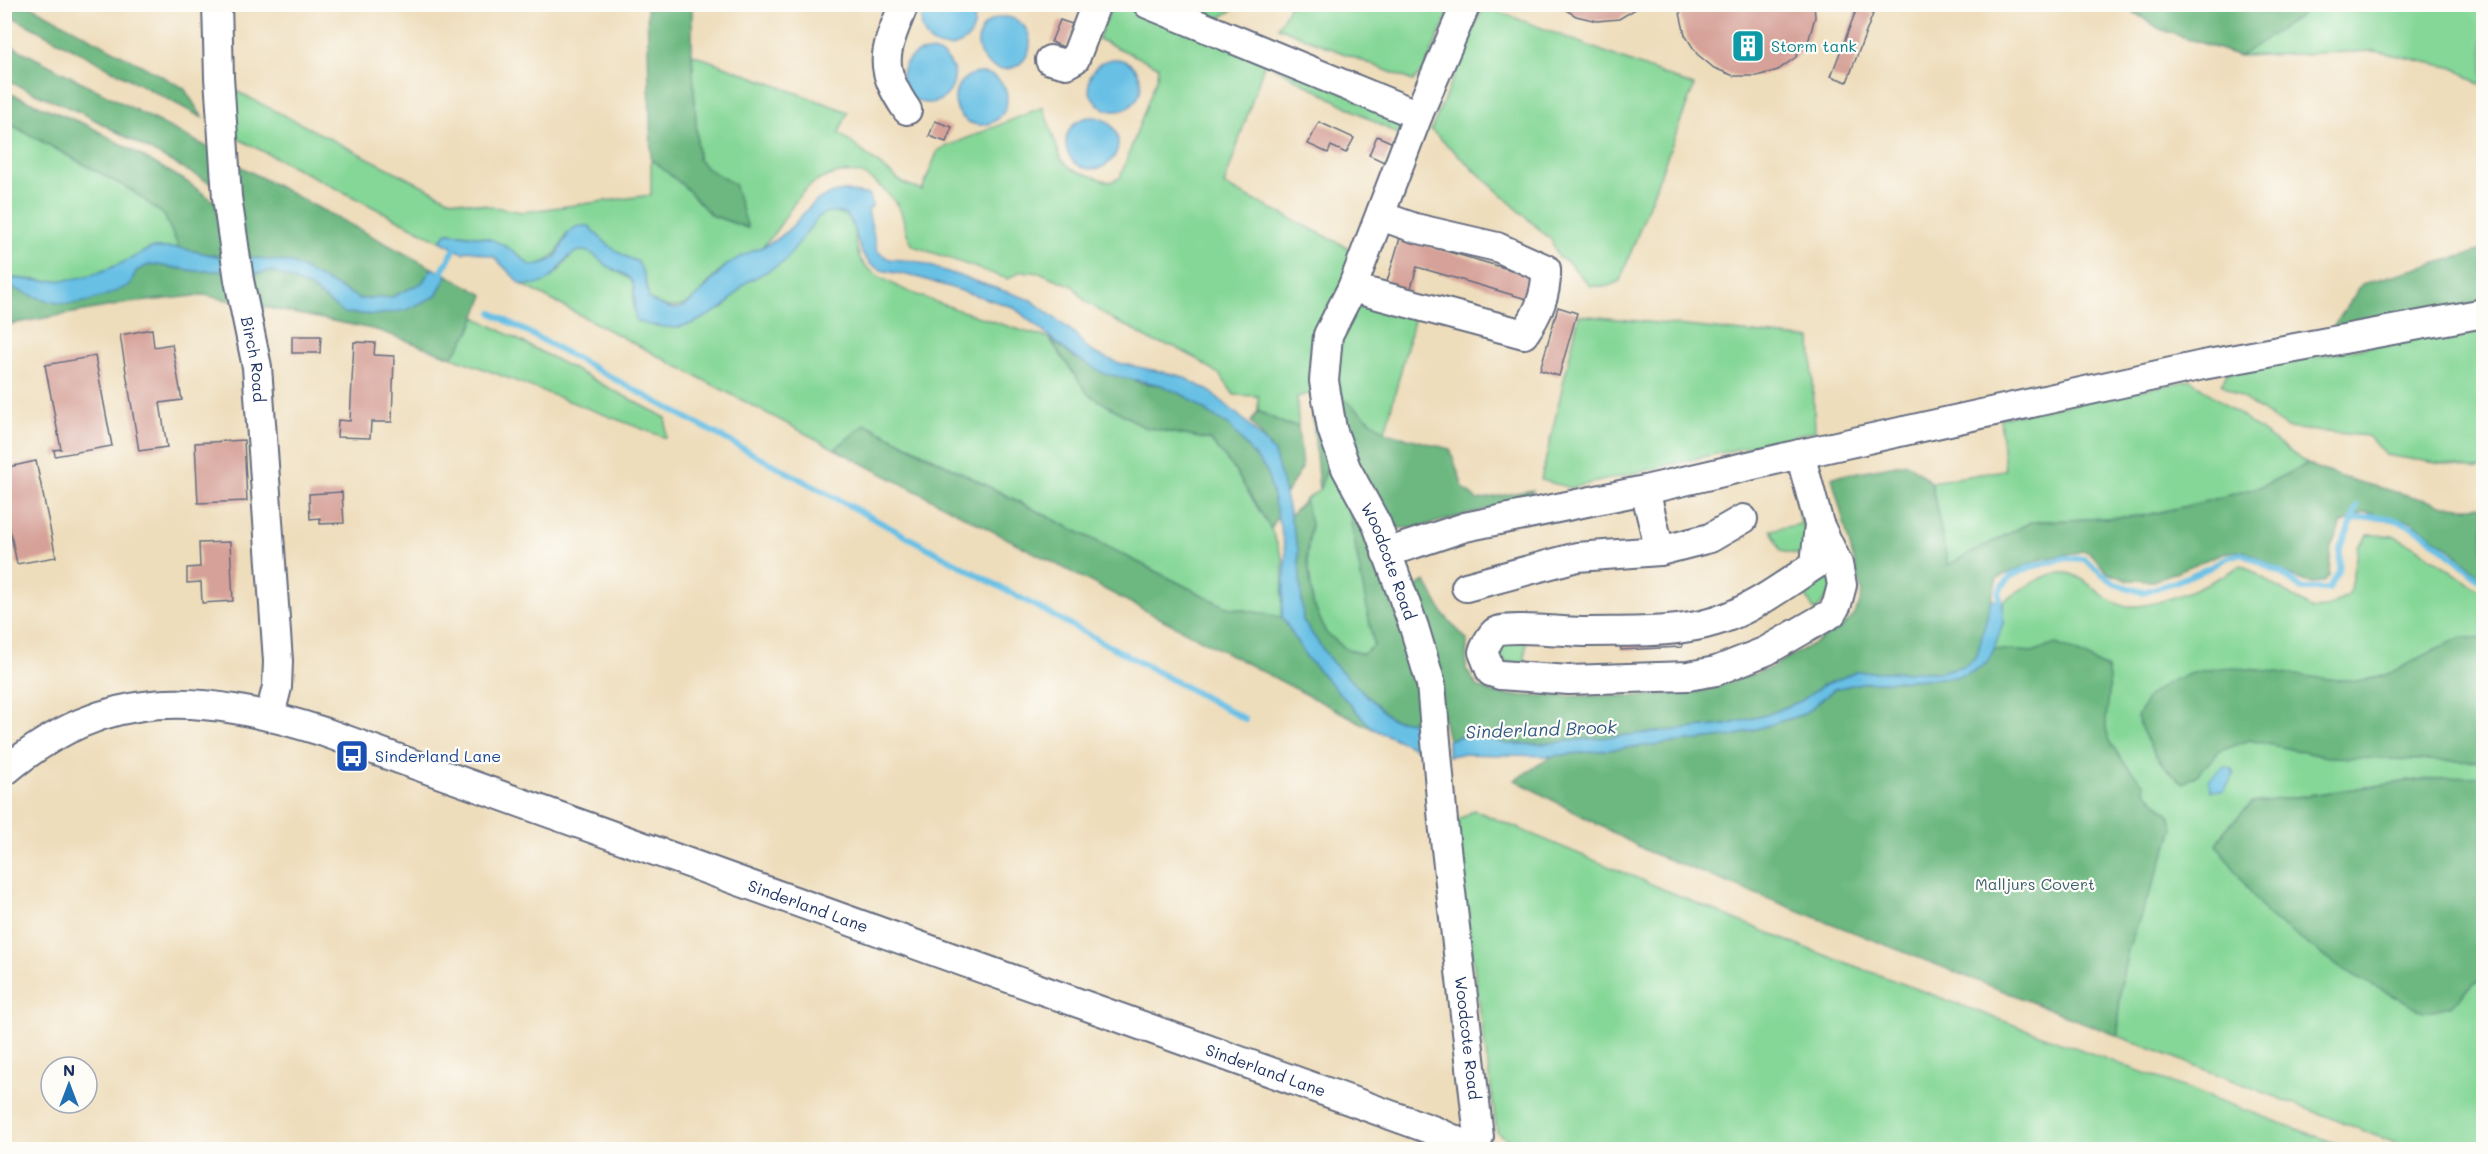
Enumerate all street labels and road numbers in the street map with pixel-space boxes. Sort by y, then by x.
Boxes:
street label: Birch Road [237,315,270,403]
street label: Woodcote Road [1357,499,1421,622]
street label: Sinderland Lane [746,874,871,937]
street label: Woodcote Road [1451,975,1486,1101]
street label: Sinderland Lane [1203,1039,1329,1101]

